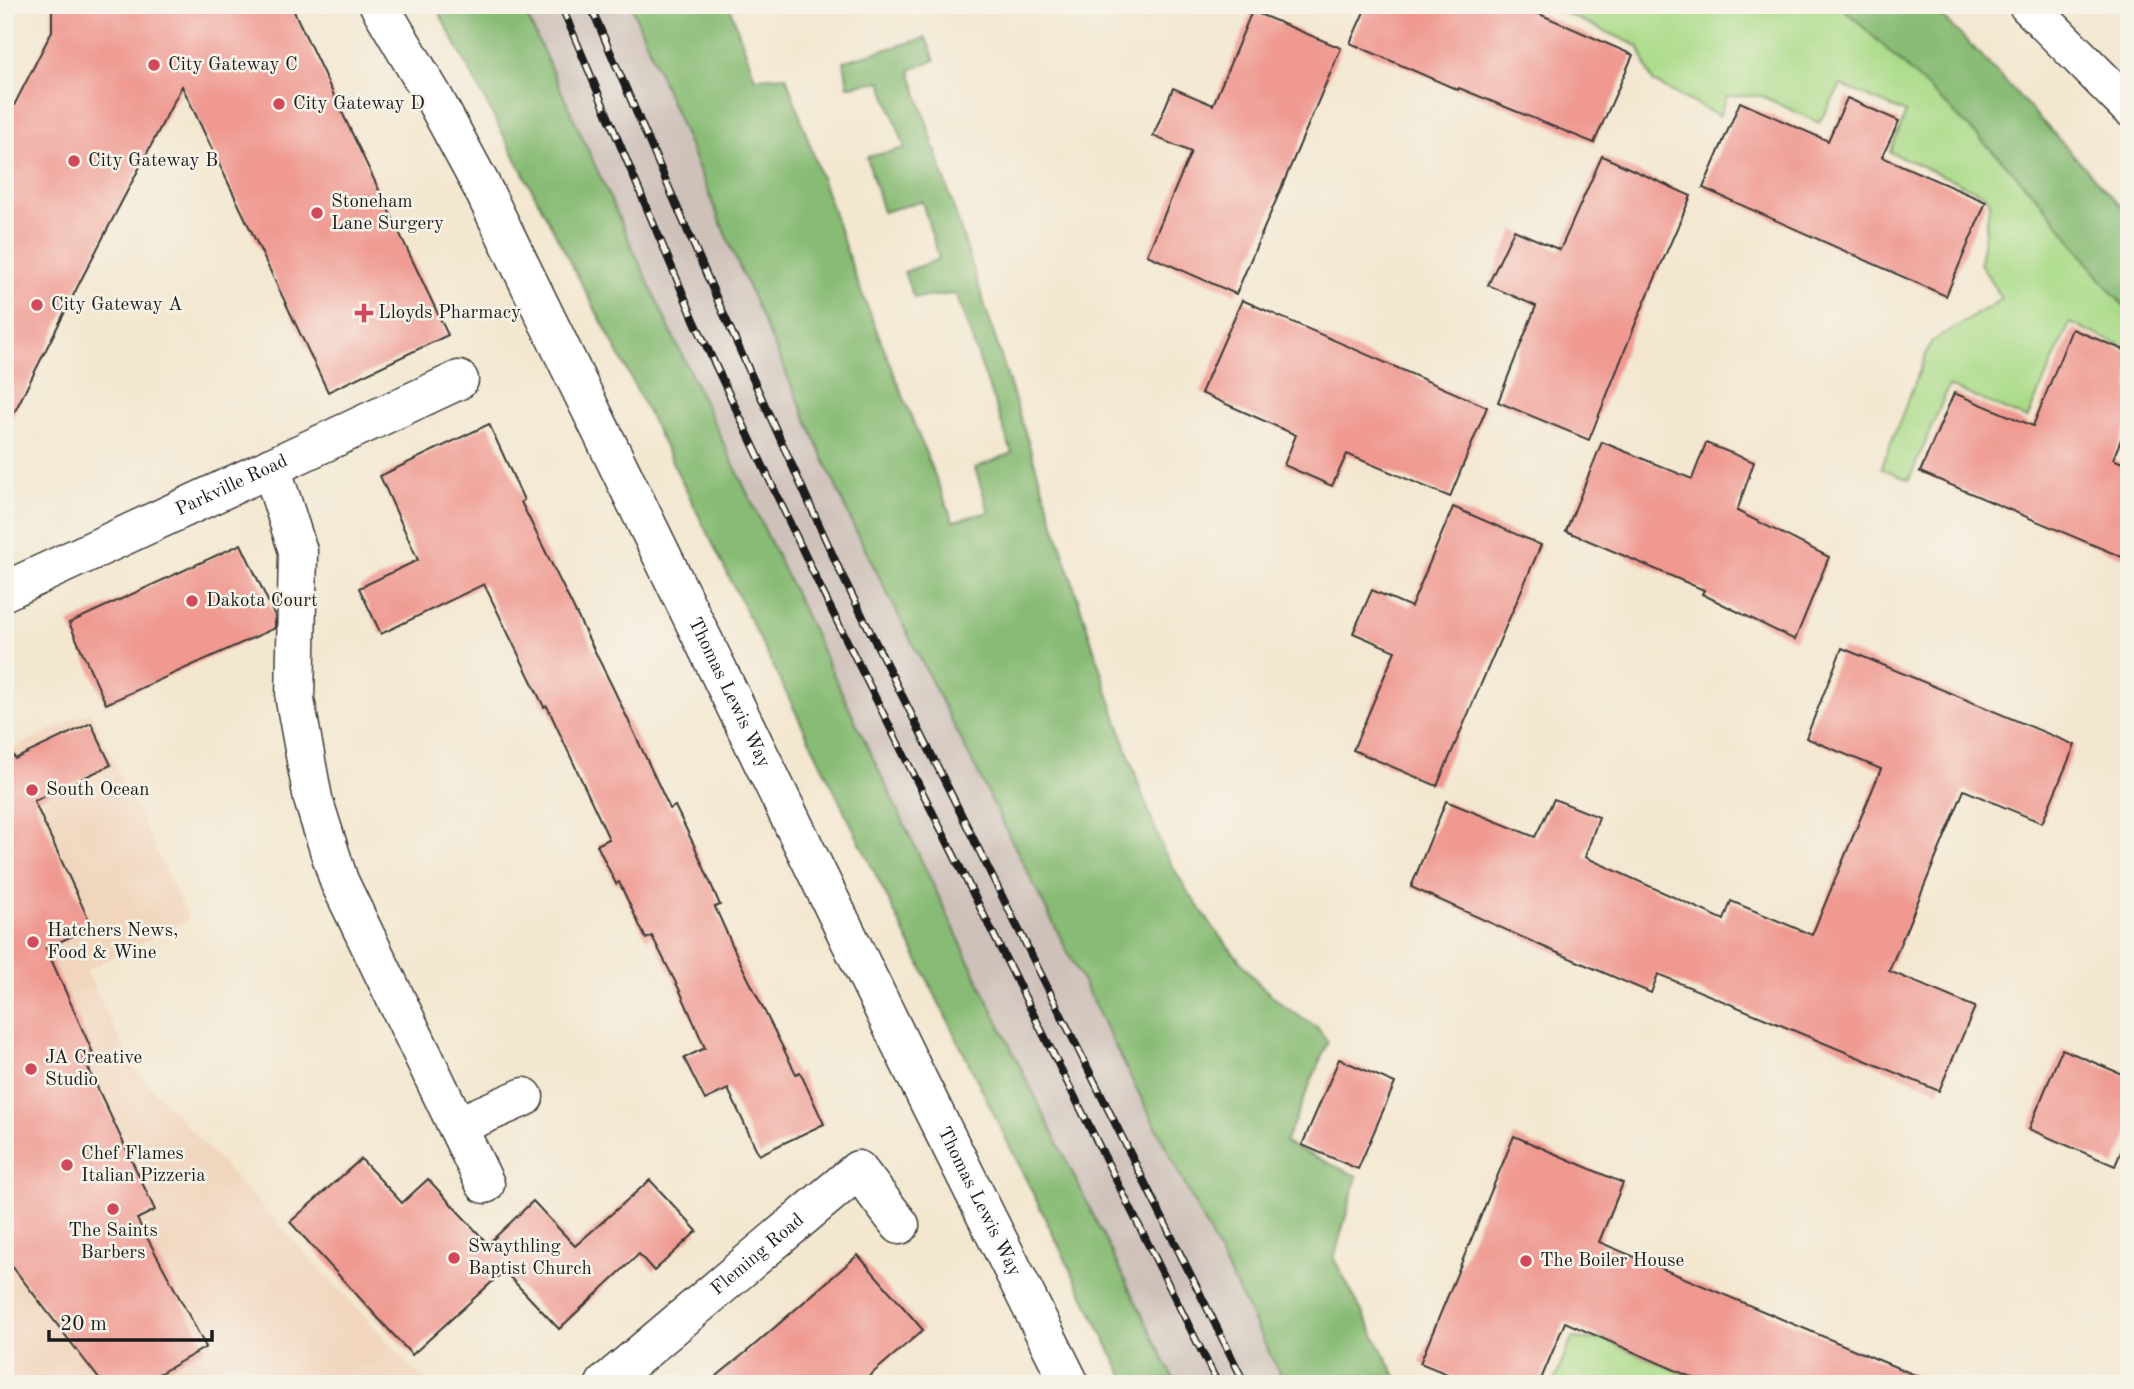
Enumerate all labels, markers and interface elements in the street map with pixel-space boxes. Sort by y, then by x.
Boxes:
place label: City Gateway C [168,56,298,75]
marker: City Gateway C [146,57,162,73]
place label: City Gateway D [293,95,425,114]
marker: City Gateway D [271,96,287,112]
place label: City Gateway B [88,152,218,171]
marker: City Gateway B [66,153,82,169]
place label: Stoneham Lane Surgery [331,193,444,234]
marker: Stoneham Lane Surgery [309,205,325,221]
place label: City Gateway A [51,296,183,315]
marker: City Gateway A [29,297,45,313]
place label: Lloyds Pharmacy [378,304,521,323]
marker: Lloyds Pharmacy [356,305,372,321]
street label: Parkville Road [173,451,291,520]
place label: Dakota Court [206,592,318,611]
marker: Dakota Court [184,593,200,609]
street label: Thomas Lewis Way [684,615,774,771]
place label: South Ocean [46,781,150,800]
marker: South Ocean [24,782,40,798]
place label: Hatchers News, Food & Wine [47,922,178,963]
marker: Hatchers News, Food & Wine [25,934,41,950]
place label: JA Creative Studio [45,1049,142,1090]
marker: JA Creative Studio [23,1061,39,1077]
street label: Thomas Lewis Way [934,1124,1024,1279]
place label: Chef Flames Italian Pizzeria [81,1145,206,1186]
marker: Chef Flames Italian Pizzeria [59,1157,75,1173]
marker: The Saints Barbers [105,1201,121,1217]
street label: Fleming Road [708,1210,808,1299]
place label: The Saints Barbers [68,1222,158,1263]
place label: Swaythling Baptist Church [468,1238,592,1279]
marker: Swaythling Baptist Church [446,1250,462,1266]
place label: The Boiler House [1540,1252,1684,1271]
marker: The Boiler House [1518,1253,1534,1269]
scale bar [49,1298,212,1342]
text: 20 m [60,1314,107,1335]

